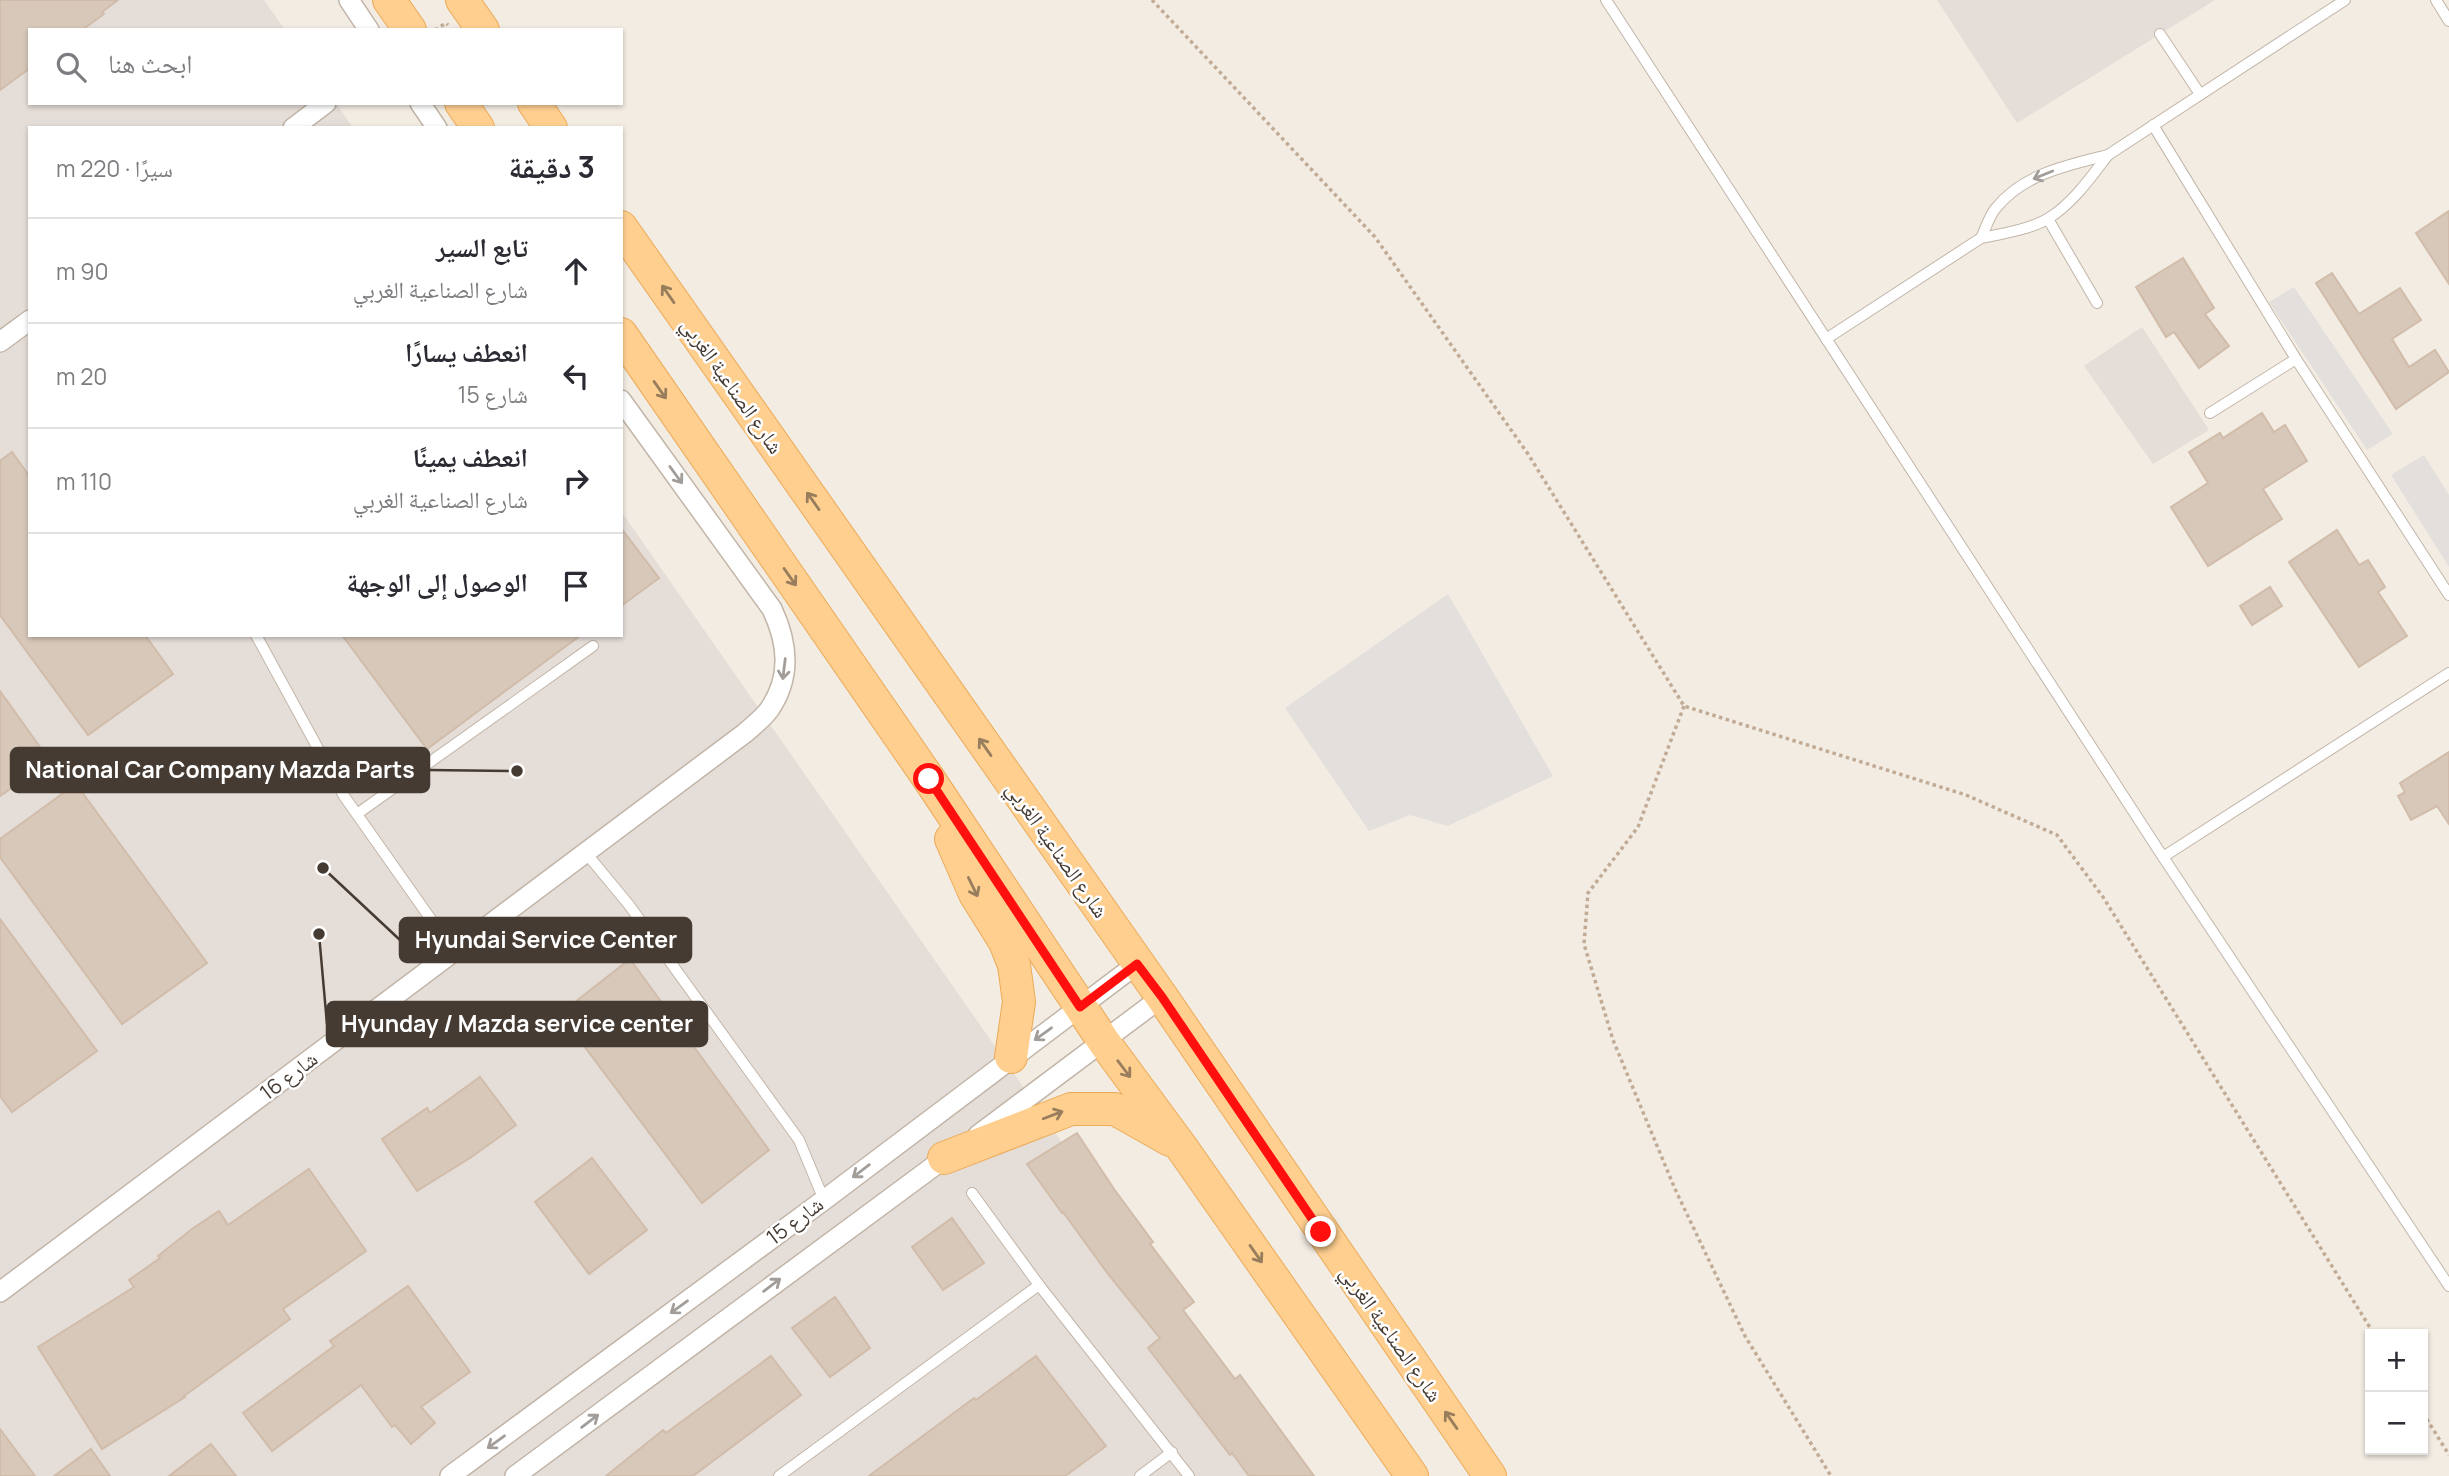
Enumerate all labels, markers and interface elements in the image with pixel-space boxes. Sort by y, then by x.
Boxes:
search box [28,28,623,105]
text: ابحث هنا [108,45,192,81]
icon: search [52,48,90,86]
text: 3 دقيقة [509,146,595,187]
text: سيرًا · 220 m [56,152,173,184]
one-way arrow [2032,169,2054,182]
text: تابع السير [436,229,528,265]
icon: ahead [557,252,595,290]
text: 90 m [56,255,108,287]
text: شارع الصناعية الغربي [353,273,528,305]
one-way arrow [661,285,675,304]
street label: شارع الصناعية الغربي [673,312,790,461]
text: انعطف يسارًا [405,334,528,370]
icon: left [557,357,595,395]
text: 20 m [56,360,107,392]
text: شارع 15 [457,378,528,410]
one-way arrow [653,380,667,399]
text: انعطف يمينًا [413,439,528,475]
icon: right [557,462,595,500]
text: 110 m [56,465,112,497]
one-way arrow [669,465,683,484]
text: شارع الصناعية الغربي [353,483,528,515]
one-way arrow [805,491,820,510]
text: الوصول إلى الوجهة [347,564,528,600]
icon: arrive [557,567,595,605]
one-way arrow [783,567,797,586]
one-way arrow [777,657,790,680]
one-way arrow [978,738,992,757]
callout: National Car Company Mazda Parts [11,748,429,792]
text: National Car Company Mazda Parts [25,753,415,785]
route start [913,763,944,794]
street label: شارع الصناعية الغربي [998,776,1115,925]
one-way arrow [966,876,980,897]
callout: Hyundai Service Center [400,918,691,962]
text: Hyundai Service Center [415,923,677,955]
callout: Hyunday / Mazda service center [327,1002,707,1046]
text: Hyunday / Mazda service center [341,1007,693,1039]
one-way arrow [1034,1027,1053,1041]
street label: شارع 16 [254,1044,323,1106]
one-way arrow [1116,1059,1131,1078]
one-way arrow [1042,1108,1063,1120]
one-way arrow [852,1163,871,1178]
street label: شارع 15 [760,1190,829,1251]
route end [1305,1216,1336,1247]
one-way arrow [1249,1244,1263,1263]
street label: شارع الصناعية الغربي [1332,1260,1449,1409]
one-way arrow [763,1278,781,1293]
one-way arrow [670,1300,689,1314]
map controls [2365,1329,2428,1455]
button: + [2365,1329,2428,1392]
button: − [2365,1392,2428,1455]
one-way arrow [1444,1411,1458,1430]
one-way arrow [580,1414,599,1429]
one-way arrow [487,1435,506,1449]

